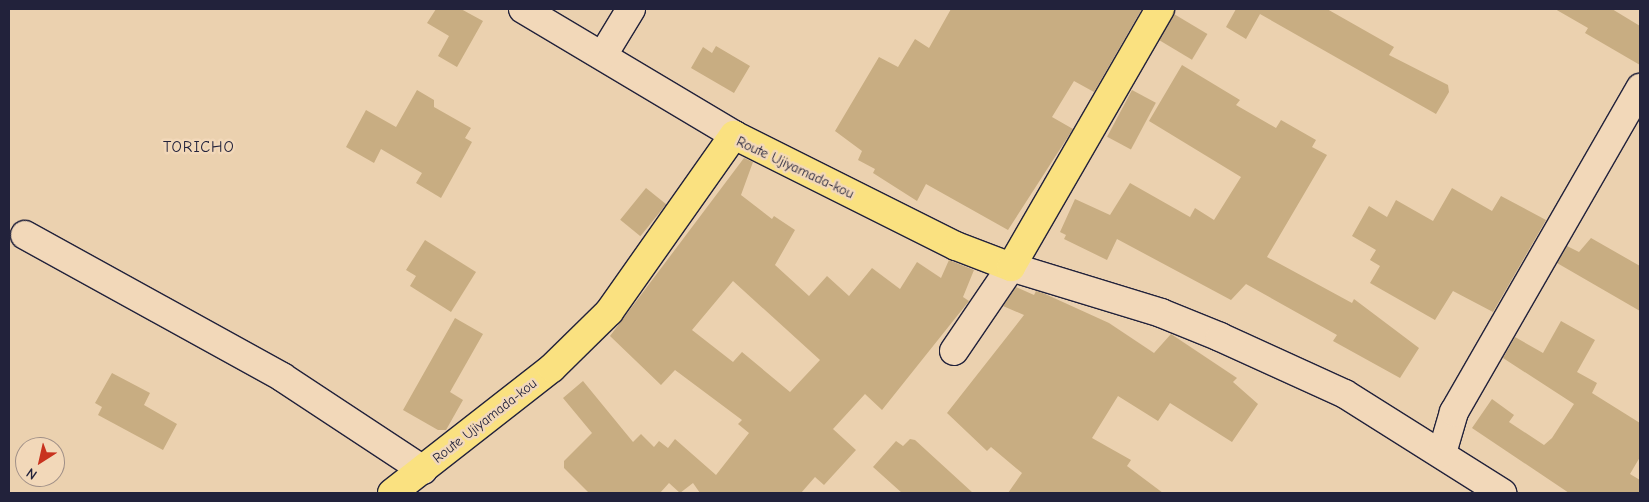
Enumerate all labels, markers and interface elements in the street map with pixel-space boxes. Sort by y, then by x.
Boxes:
street label: Route Ujiyamada-kou [734,133,856,203]
district label: TORICHO [162,137,236,157]
street label: Route Ujiyamada-kou [430,375,540,467]
north arrow [15,437,65,487]
text: N [23,464,40,483]

